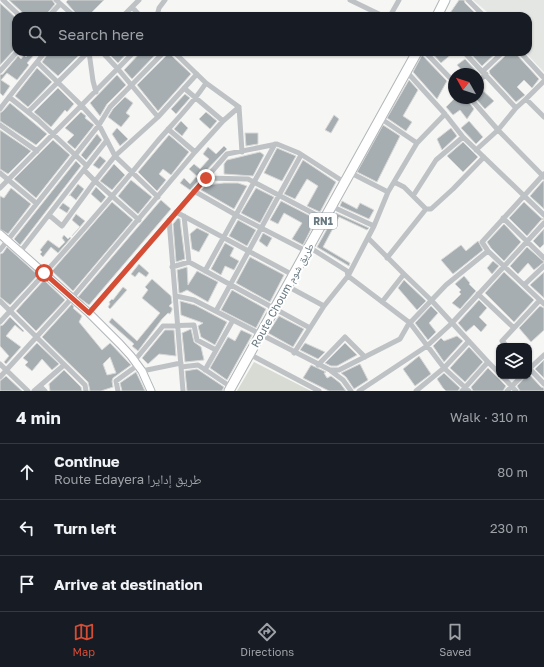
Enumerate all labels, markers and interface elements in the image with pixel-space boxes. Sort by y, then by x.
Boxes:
search box [12,12,532,56]
icon: search [26,23,48,45]
text: Search here [58,25,144,43]
north arrow [448,68,484,104]
route end [197,169,215,187]
road number: RN1 [309,213,337,229]
street label: Route Choum طريق شوم [248,241,317,350]
route start [35,264,53,282]
map controls [496,343,532,379]
button: layers [496,343,532,379]
text: 4 min [16,407,61,428]
text: Walk · 310 m [450,409,528,425]
text: Continue [54,452,120,470]
icon: ahead [16,461,38,483]
text: 80 m [497,464,528,480]
text: Route Edayera طريق إدايرا [54,471,202,487]
icon: left [16,517,38,539]
text: Turn left [54,519,116,537]
text: 230 m [490,520,528,536]
icon: arrive [16,573,38,595]
text: Arrive at destination [54,575,203,593]
tab: Map [73,621,95,658]
tab: Directions [240,621,294,658]
tab: Saved [439,621,471,658]

